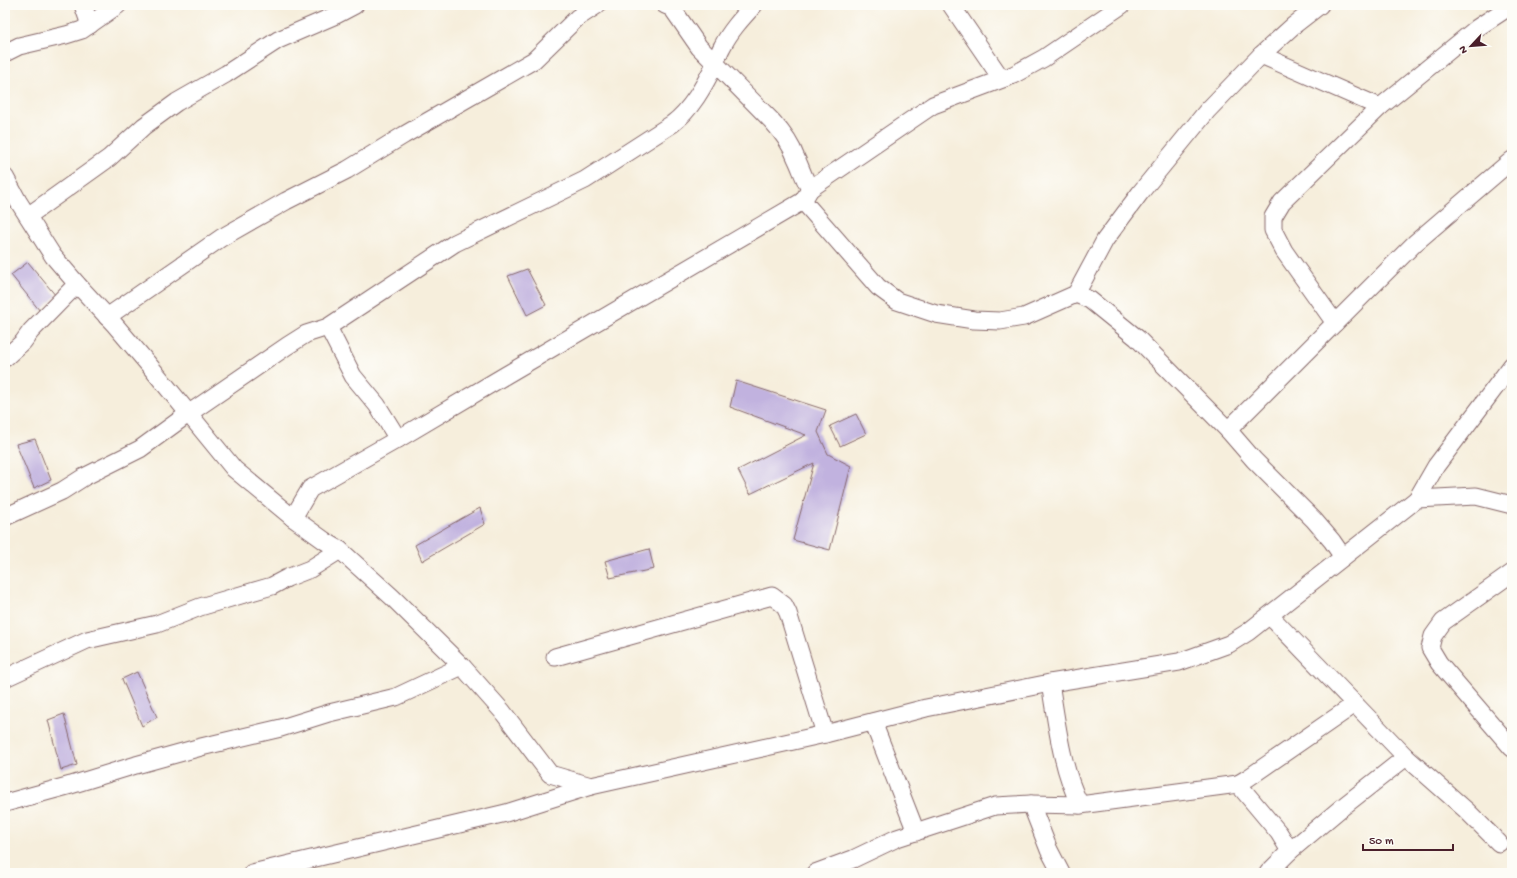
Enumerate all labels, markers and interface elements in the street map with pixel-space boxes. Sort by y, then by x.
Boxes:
north arrow [1451,26,1491,66]
text: N [1457,44,1471,55]
scale bar [1363,826,1453,852]
text: 50 m [1369,835,1394,849]

